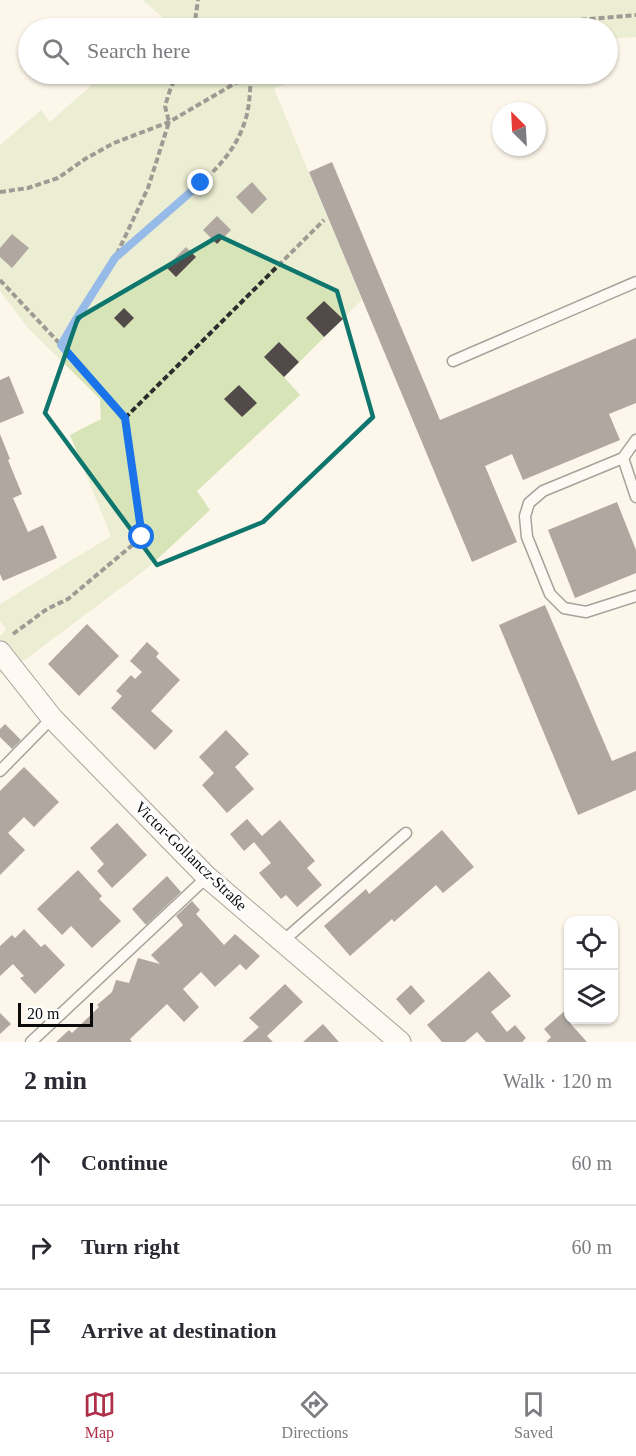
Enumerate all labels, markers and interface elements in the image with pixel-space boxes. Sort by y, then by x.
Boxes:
search box [18,18,618,84]
icon: search [39,35,72,68]
text: Search here [87,38,190,63]
north arrow [492,102,546,156]
route end [187,169,213,195]
route start [128,523,154,549]
street label: Victor-Gollancz-Straße [132,798,250,914]
map controls [564,916,618,1024]
button: locate [564,916,618,970]
button: layers [564,970,618,1024]
scale bar [18,1000,93,1028]
text: 20 m [27,1005,59,1022]
text: 2 min [24,1066,87,1095]
text: Walk · 120 m [503,1070,612,1092]
icon: ahead [24,1147,57,1180]
text: Continue [81,1150,168,1175]
text: 60 m [571,1152,612,1174]
icon: right [24,1231,57,1264]
text: Turn right [81,1234,180,1259]
text: 60 m [571,1236,612,1258]
icon: arrive [24,1315,57,1348]
text: Arrive at destination [81,1318,277,1343]
tab: Map [83,1388,116,1442]
tab: Directions [282,1388,348,1442]
tab: Saved [514,1388,553,1442]

